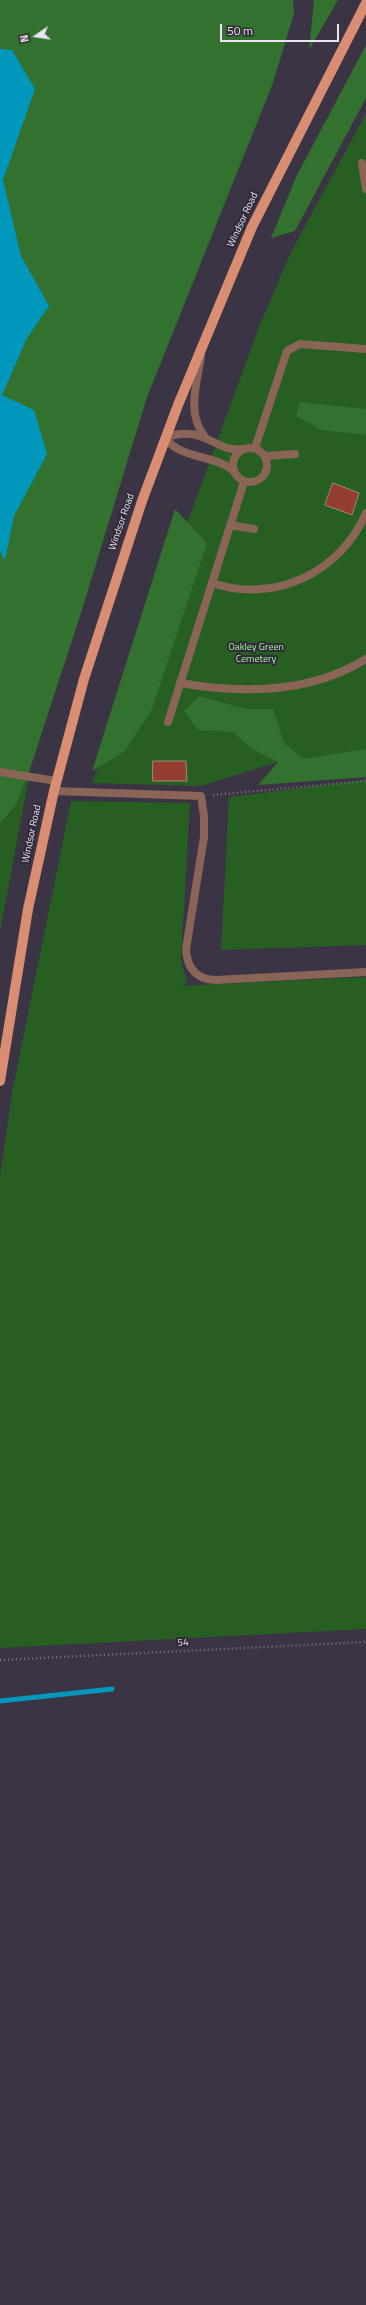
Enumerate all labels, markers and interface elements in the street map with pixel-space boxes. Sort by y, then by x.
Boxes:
north arrow [16,16,56,56]
scale bar [222,16,341,42]
text: 50 m [227,21,253,40]
text: N [16,33,33,44]
street label: Windsor Road [225,191,261,249]
street label: Windsor Road [107,492,137,552]
park label: Oakley Green Cemetery [228,642,284,666]
street label: Windsor Road [20,804,44,864]
street label: 54 [177,1637,189,1649]

